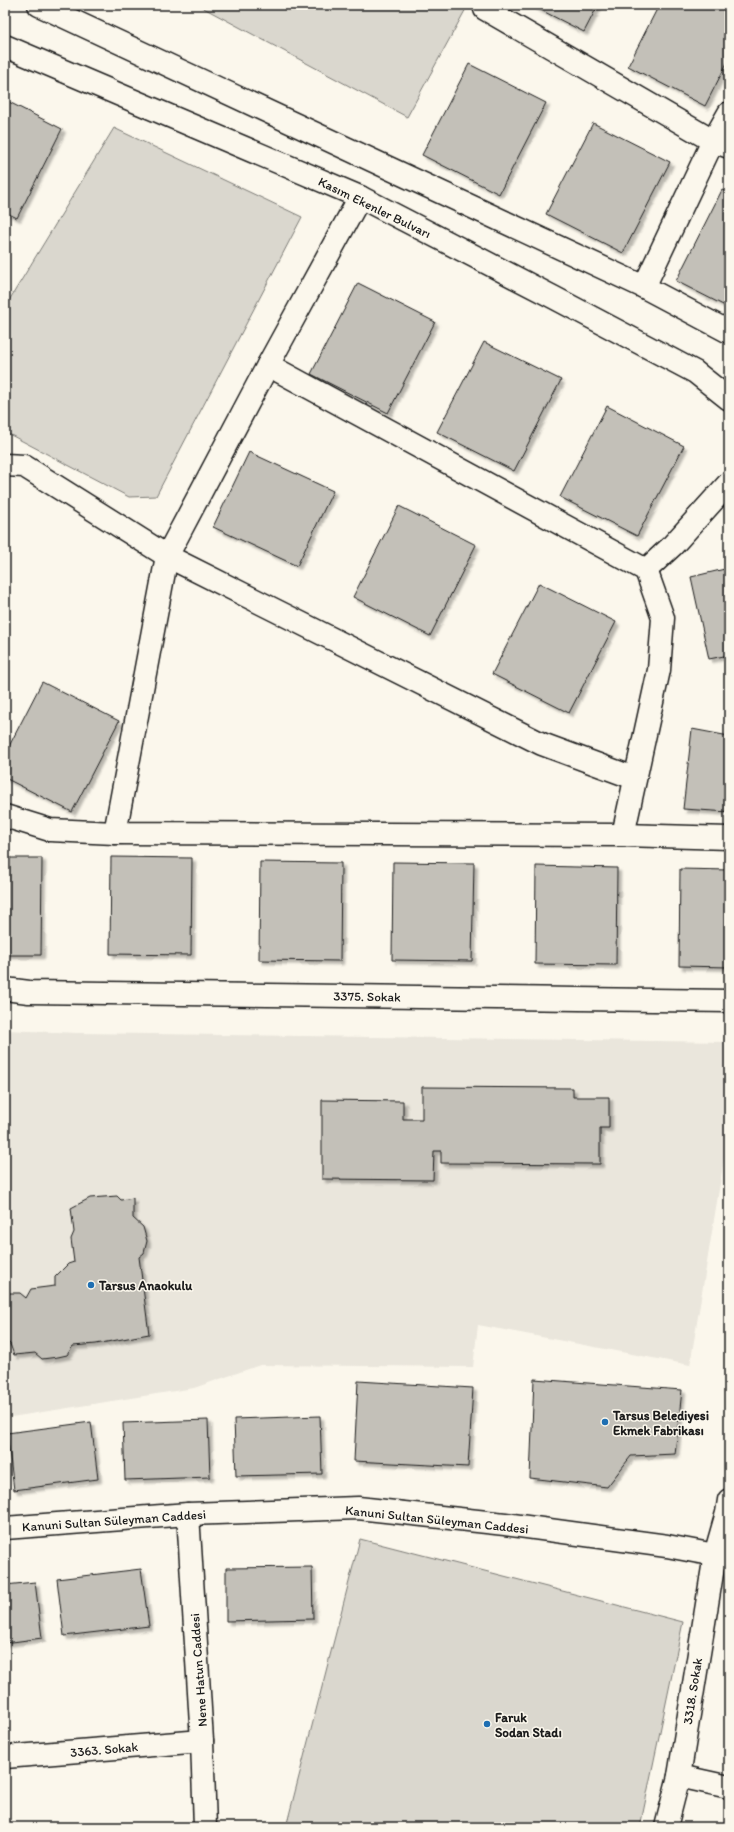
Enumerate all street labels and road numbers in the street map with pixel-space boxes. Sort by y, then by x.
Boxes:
street label: Kasım Ekenler Bulvarı [316,174,434,241]
street label: 3375. Sokak [333,988,401,1005]
street label: Kanuni Sultan Süleyman Caddesi [344,1502,529,1537]
street label: Kanuni Sultan Süleyman Caddesi [22,1507,207,1534]
street label: Nene Hatun Caddesi [187,1613,210,1727]
street label: 3318. Sokak [680,1656,705,1725]
street label: 3363. Sokak [70,1739,139,1760]

